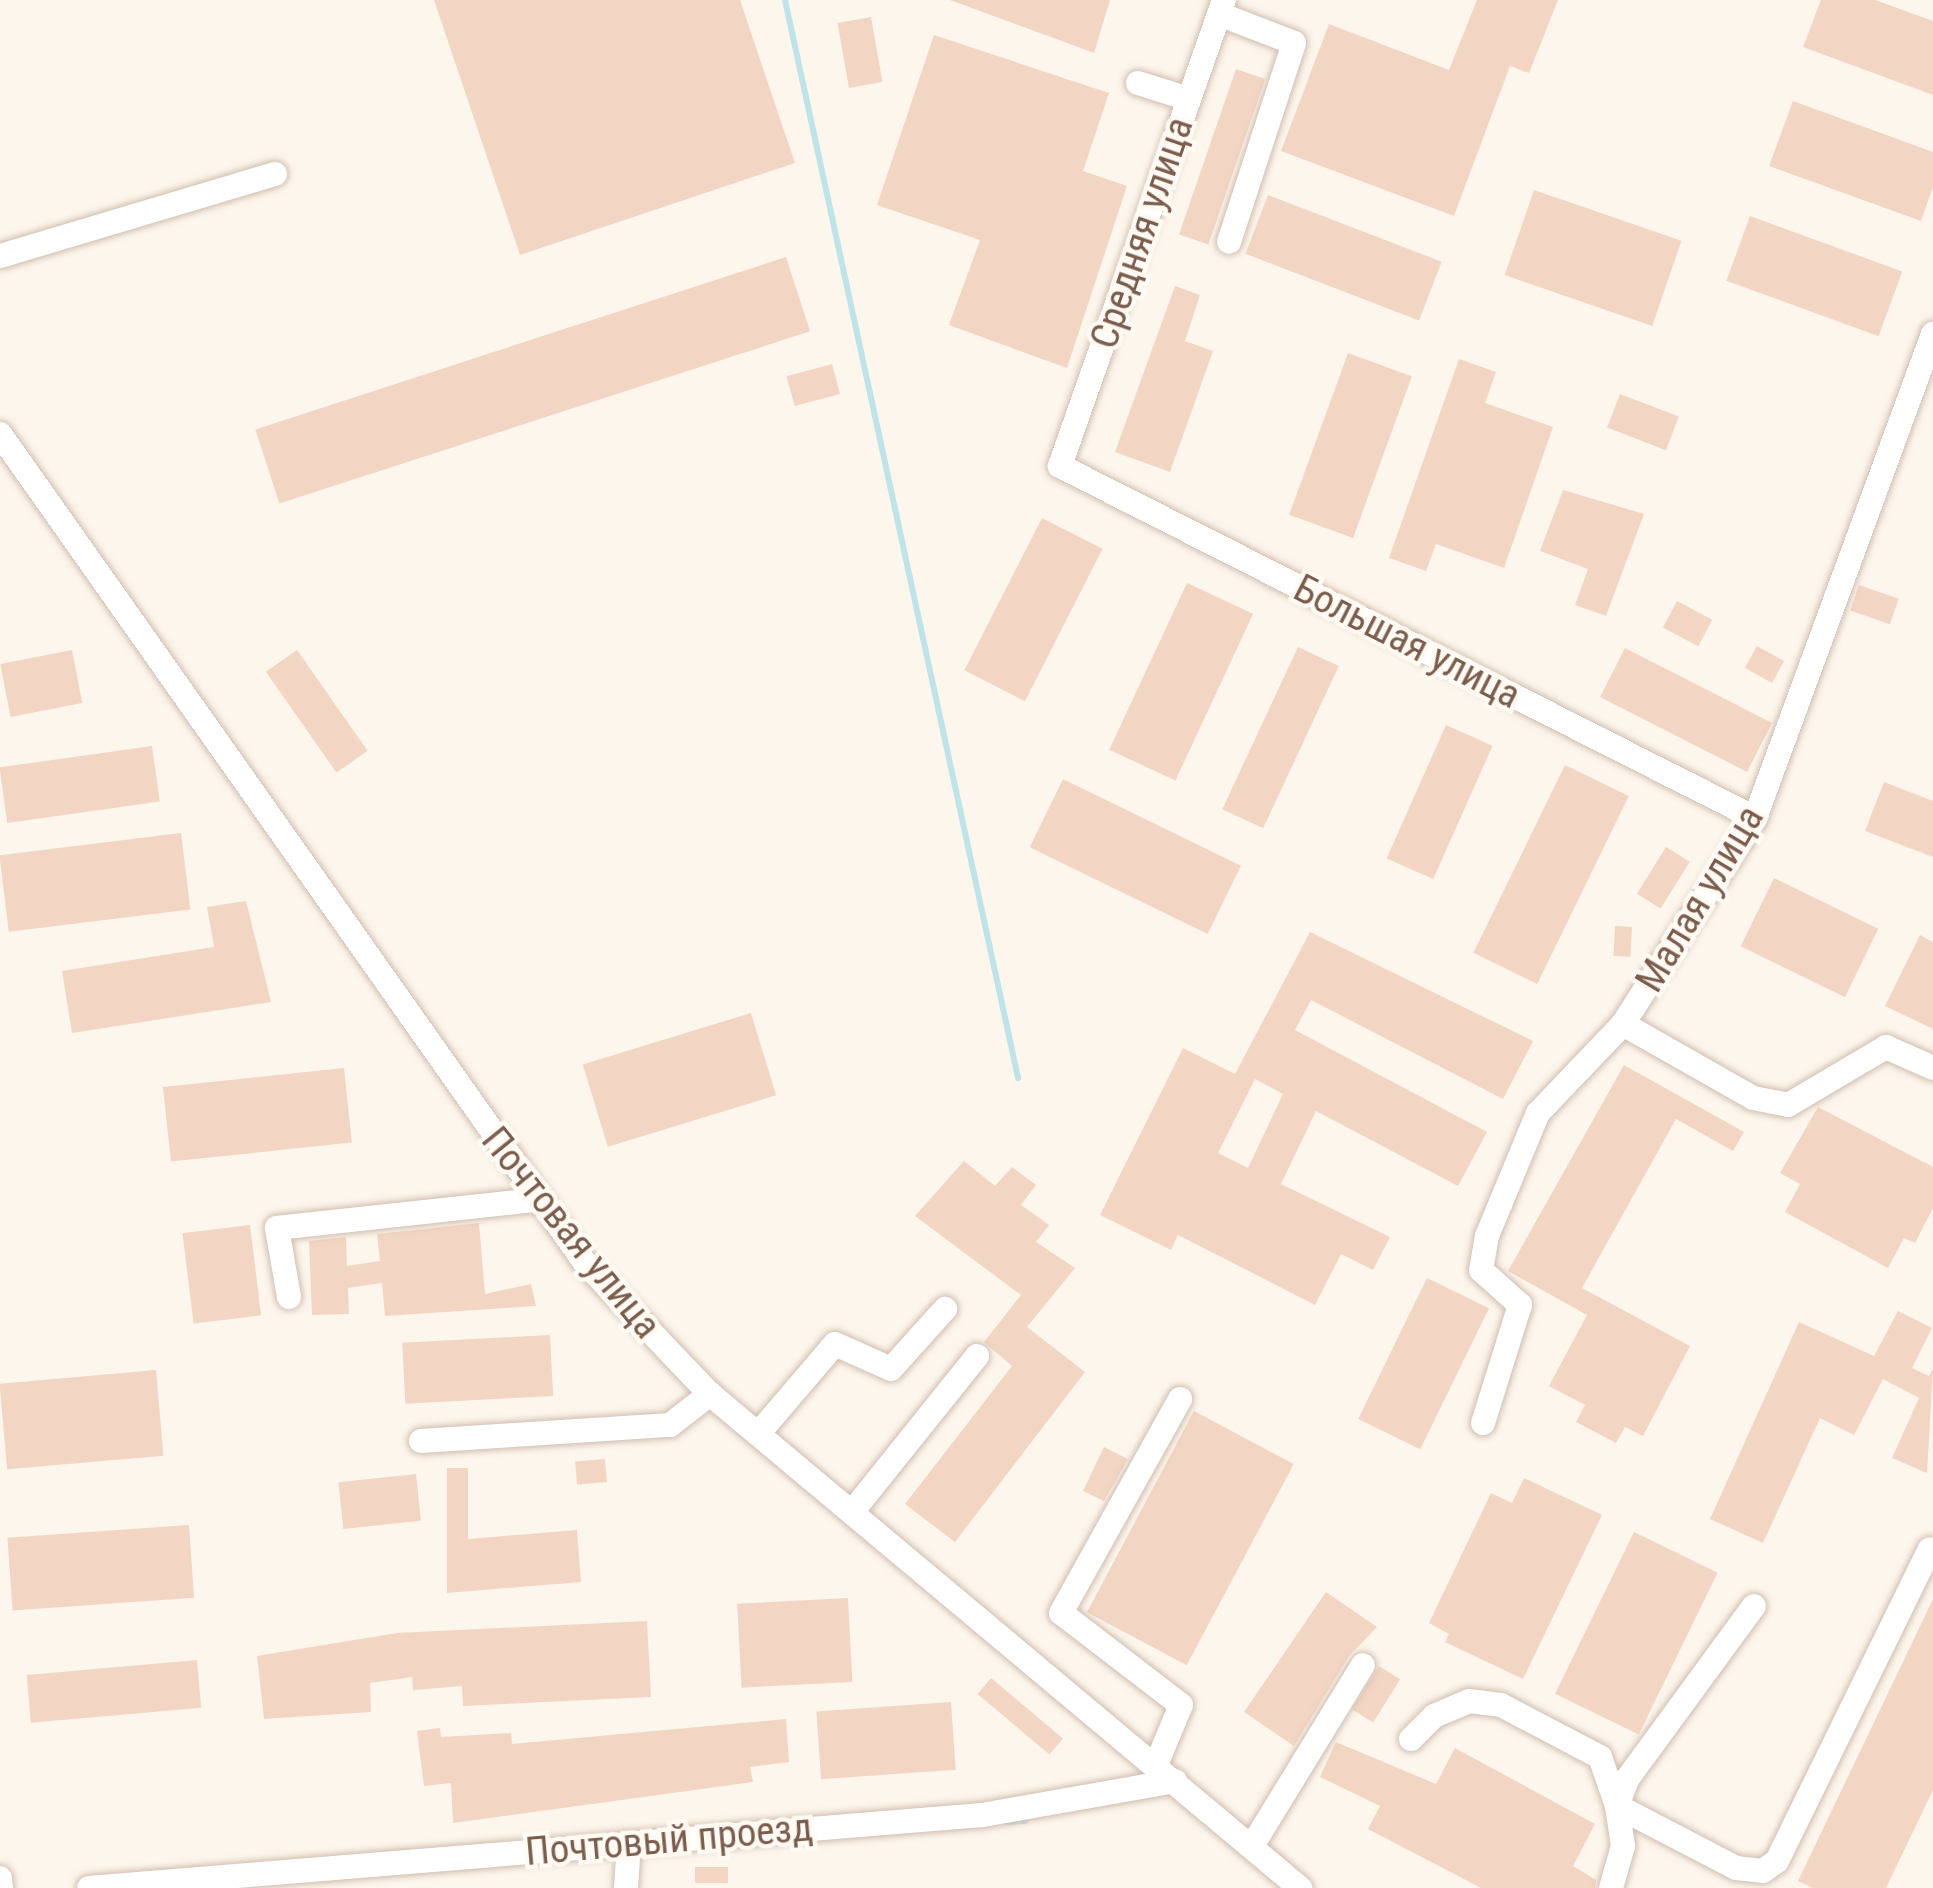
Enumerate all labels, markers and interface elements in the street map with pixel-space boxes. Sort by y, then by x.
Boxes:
street label: Средняя улица [1081,111,1203,355]
street label: Большая улица [1286,565,1528,719]
street label: Малая улица [1626,797,1774,1001]
street label: Почтовая улица [472,1118,670,1348]
street label: Почтовый проезд [523,1804,815,1876]

